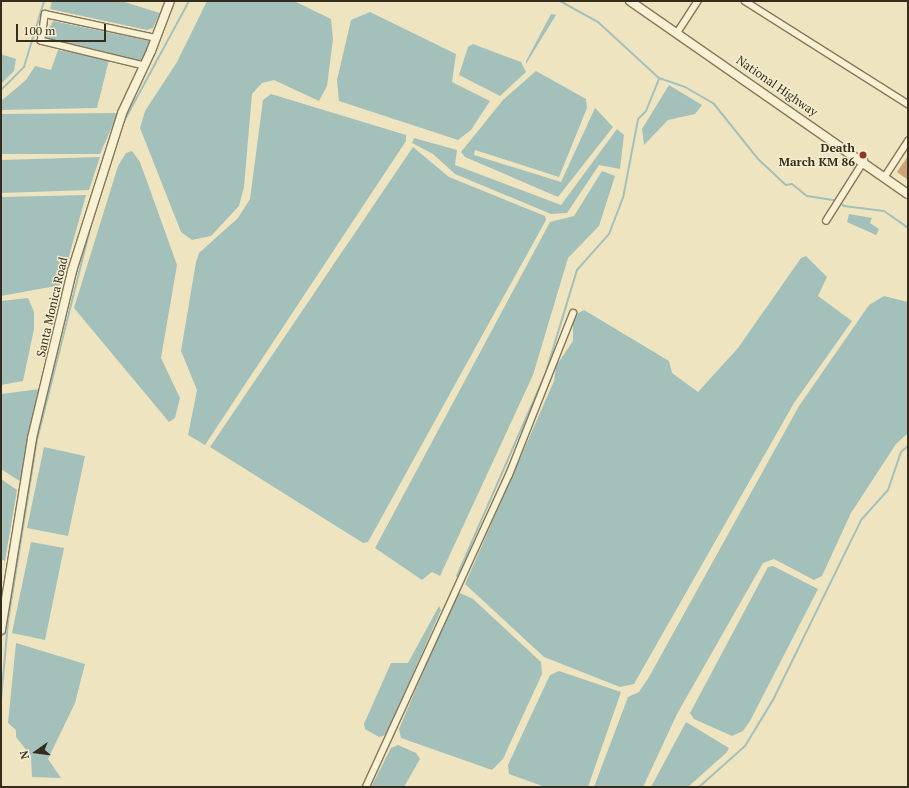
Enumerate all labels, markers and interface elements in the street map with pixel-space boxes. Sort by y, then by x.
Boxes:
scale bar [18,16,108,42]
text: 100 m [23,23,55,38]
street label: National Highway [734,53,820,119]
place label: Death March KM 86 [779,141,855,169]
marker: Death March KM 86 [858,150,868,160]
street label: Santa Monica Road [33,256,71,358]
north arrow [16,732,56,772]
text: N [17,749,32,761]

